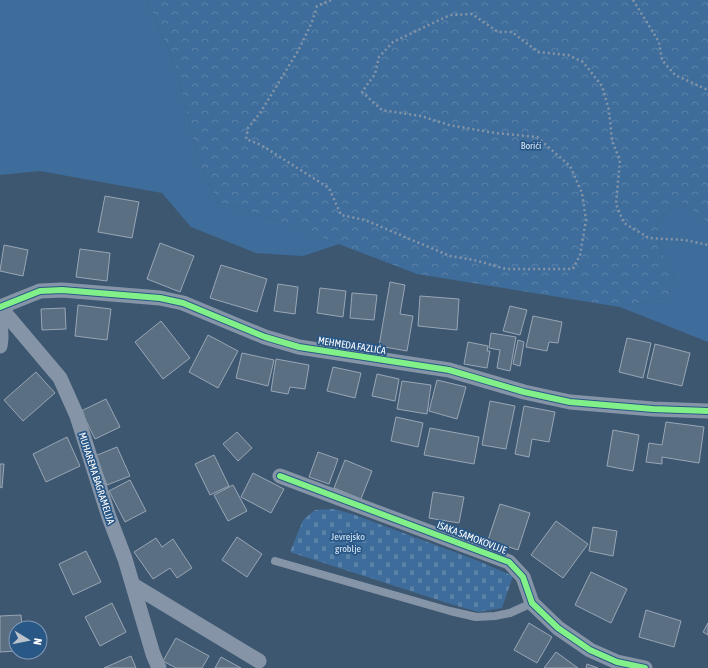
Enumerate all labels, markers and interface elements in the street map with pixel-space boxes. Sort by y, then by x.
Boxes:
park label: Borići [521,140,541,151]
street label: MEHMEDA FAZLIĆA [317,335,387,356]
street label: MUHAREMA BAGRAMELIJA [76,431,117,526]
street label: ISAKA SAMOKOVLIJE [435,519,509,556]
park label: Jevrejsko groblje [331,531,365,554]
north arrow [8,620,48,660]
text: N [31,637,44,646]

